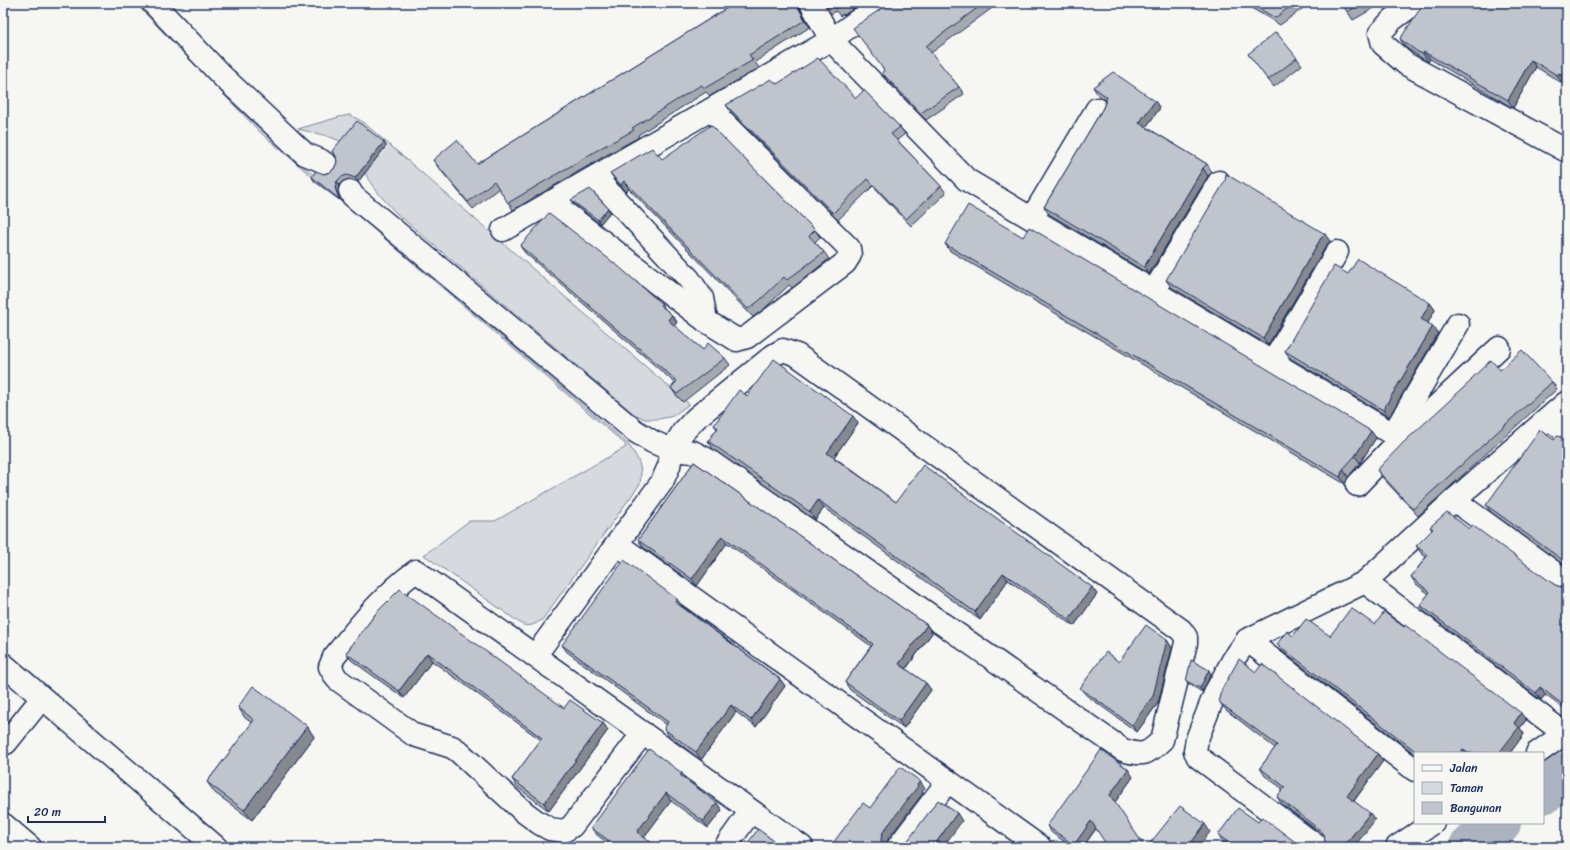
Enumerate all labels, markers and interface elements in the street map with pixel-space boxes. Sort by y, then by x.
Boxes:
legend [1414,752,1544,824]
text: Jalan [1449,757,1478,779]
text: Taman [1450,777,1484,799]
text: Bangunan [1450,797,1502,819]
scale bar [28,798,105,824]
text: 20 m [34,801,61,823]

